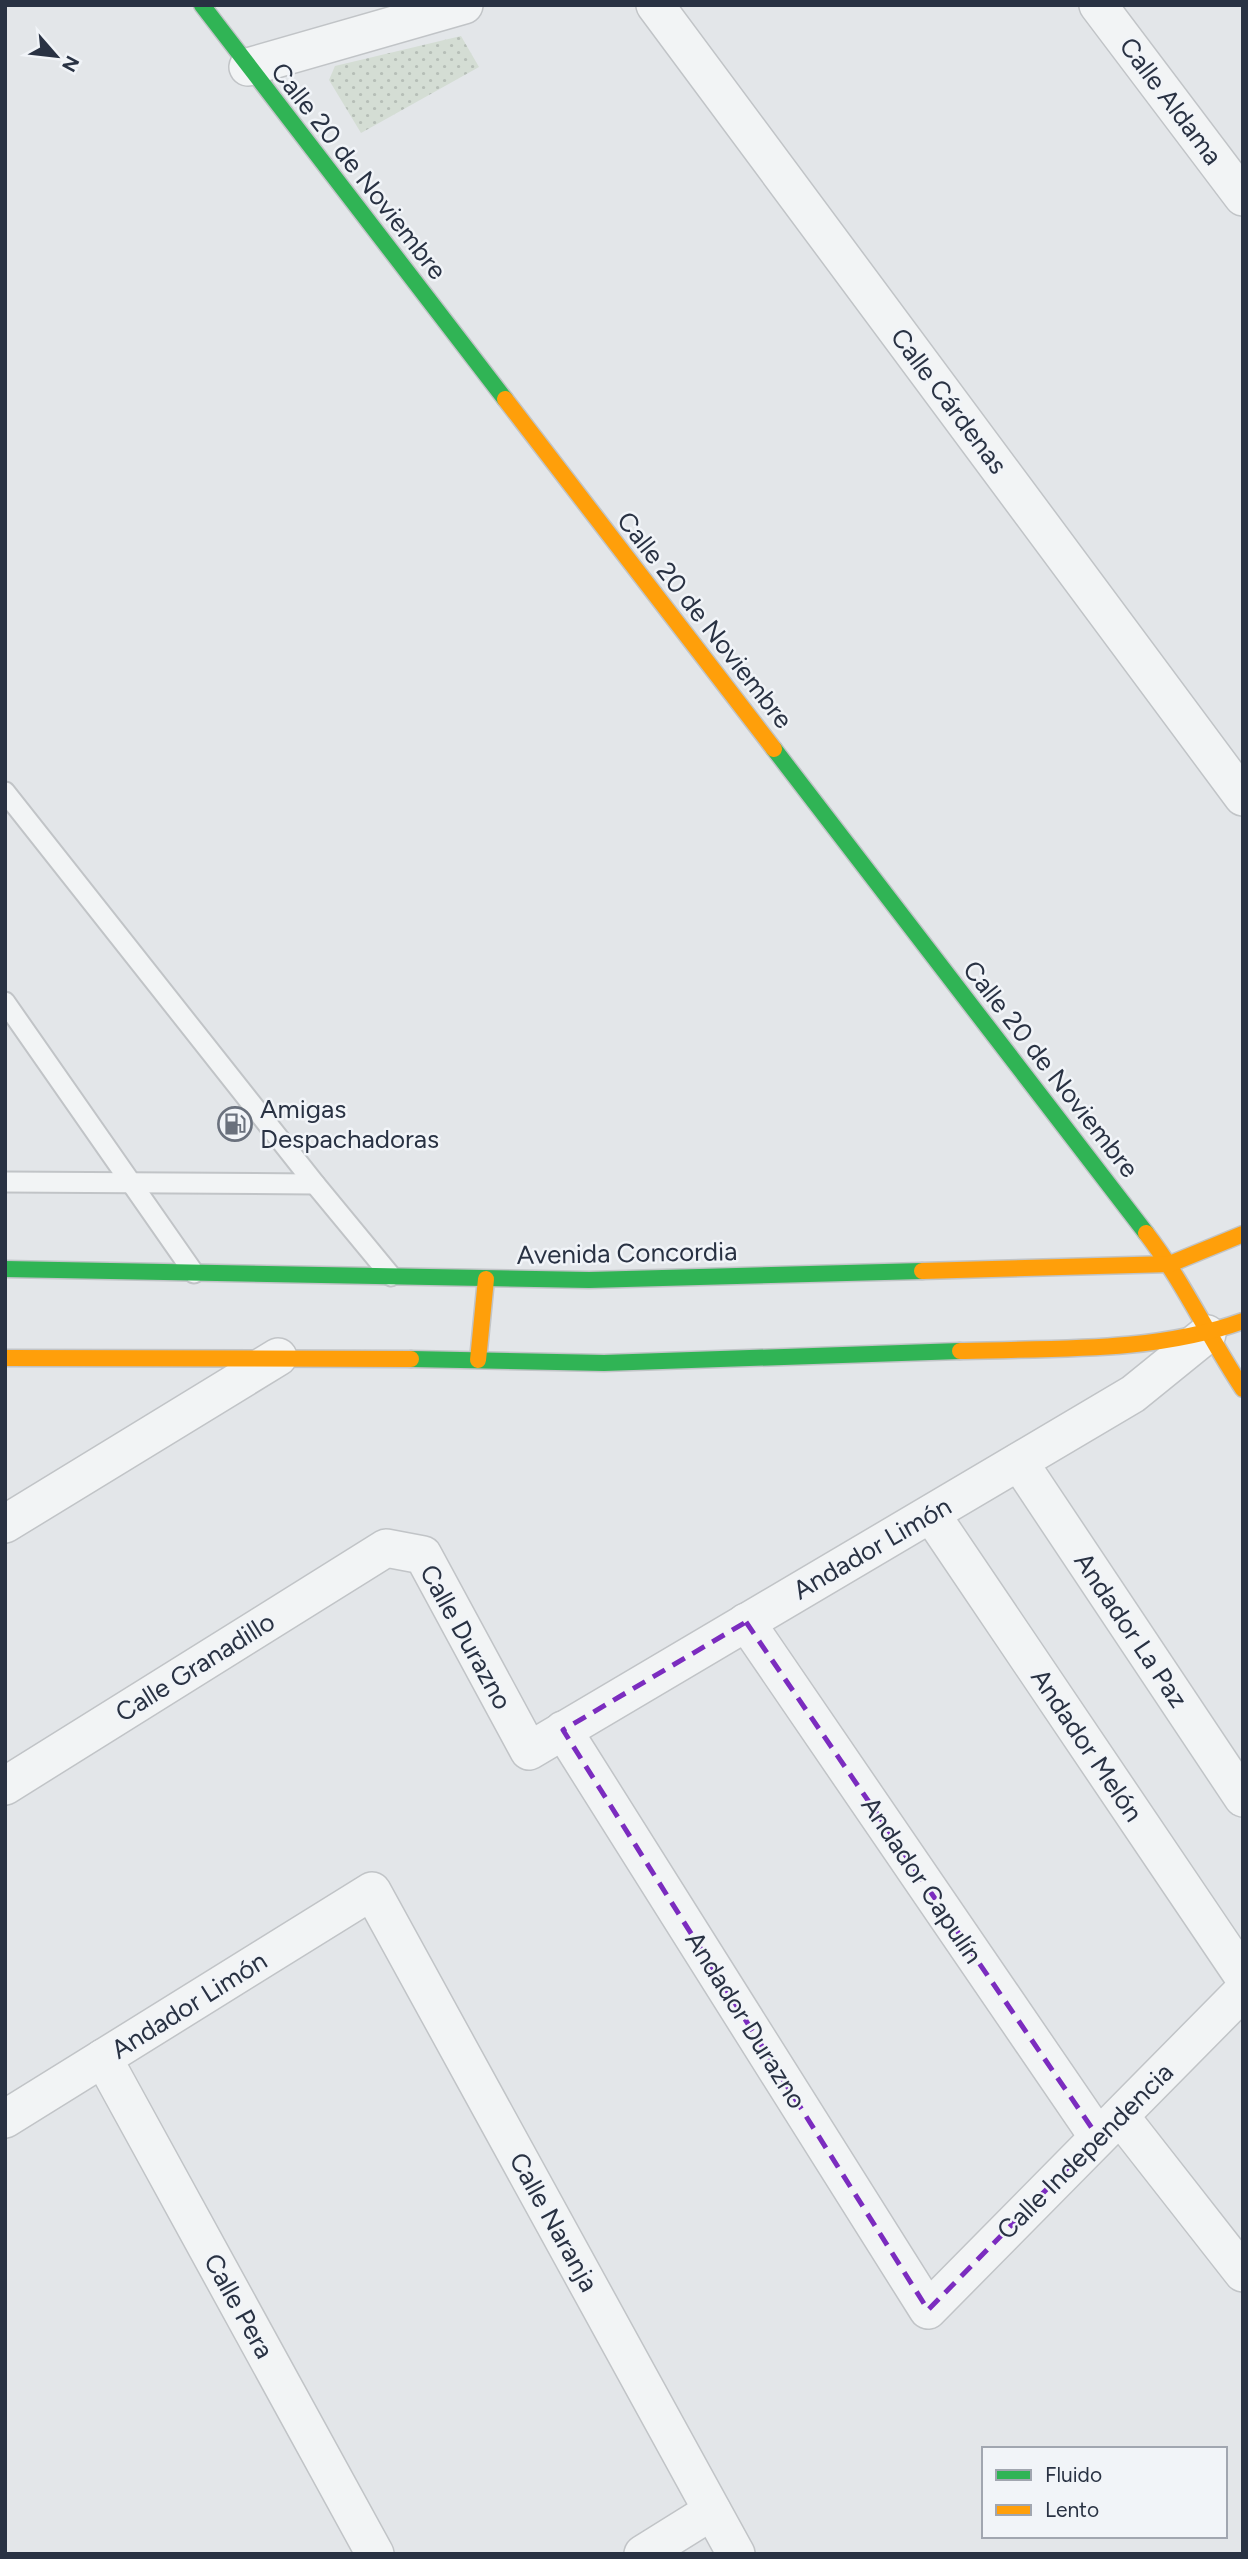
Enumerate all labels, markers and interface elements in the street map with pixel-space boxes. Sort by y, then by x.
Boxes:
north arrow [21,21,91,91]
street label: Calle Aldama [1113,31,1229,171]
text: N [57,52,84,76]
street label: Calle 20 de Noviembre [264,56,454,286]
street label: Calle Cárdenas [884,322,1014,480]
street label: Calle 20 de Noviembre [610,505,800,735]
street label: Calle 20 de Noviembre [956,954,1146,1184]
place label: Amigas Despachadoras [260,1093,439,1155]
fuel station icon: Amigas Despachadoras [216,1105,254,1143]
street label: Avenida Concordia [516,1235,738,1271]
street label: Andador Limón [787,1490,957,1606]
street label: Andador La Paz [1067,1546,1195,1714]
street label: Calle Durazno [413,1559,519,1715]
street label: Calle Granadillo [110,1605,280,1729]
street label: Andador Melón [1024,1662,1150,1828]
street label: Andador Capulín [854,1791,990,1969]
street label: Andador Durazno [679,1925,813,2115]
street label: Andador Limón [105,1944,273,2066]
street label: Calle Independencia [990,2056,1180,2246]
street label: Calle Naranja [503,2147,605,2297]
street label: Calle Pera [197,2248,281,2364]
legend [982,2447,1227,2538]
text: Fluido [1045,2462,1102,2487]
text: Lento [1045,2497,1099,2522]

